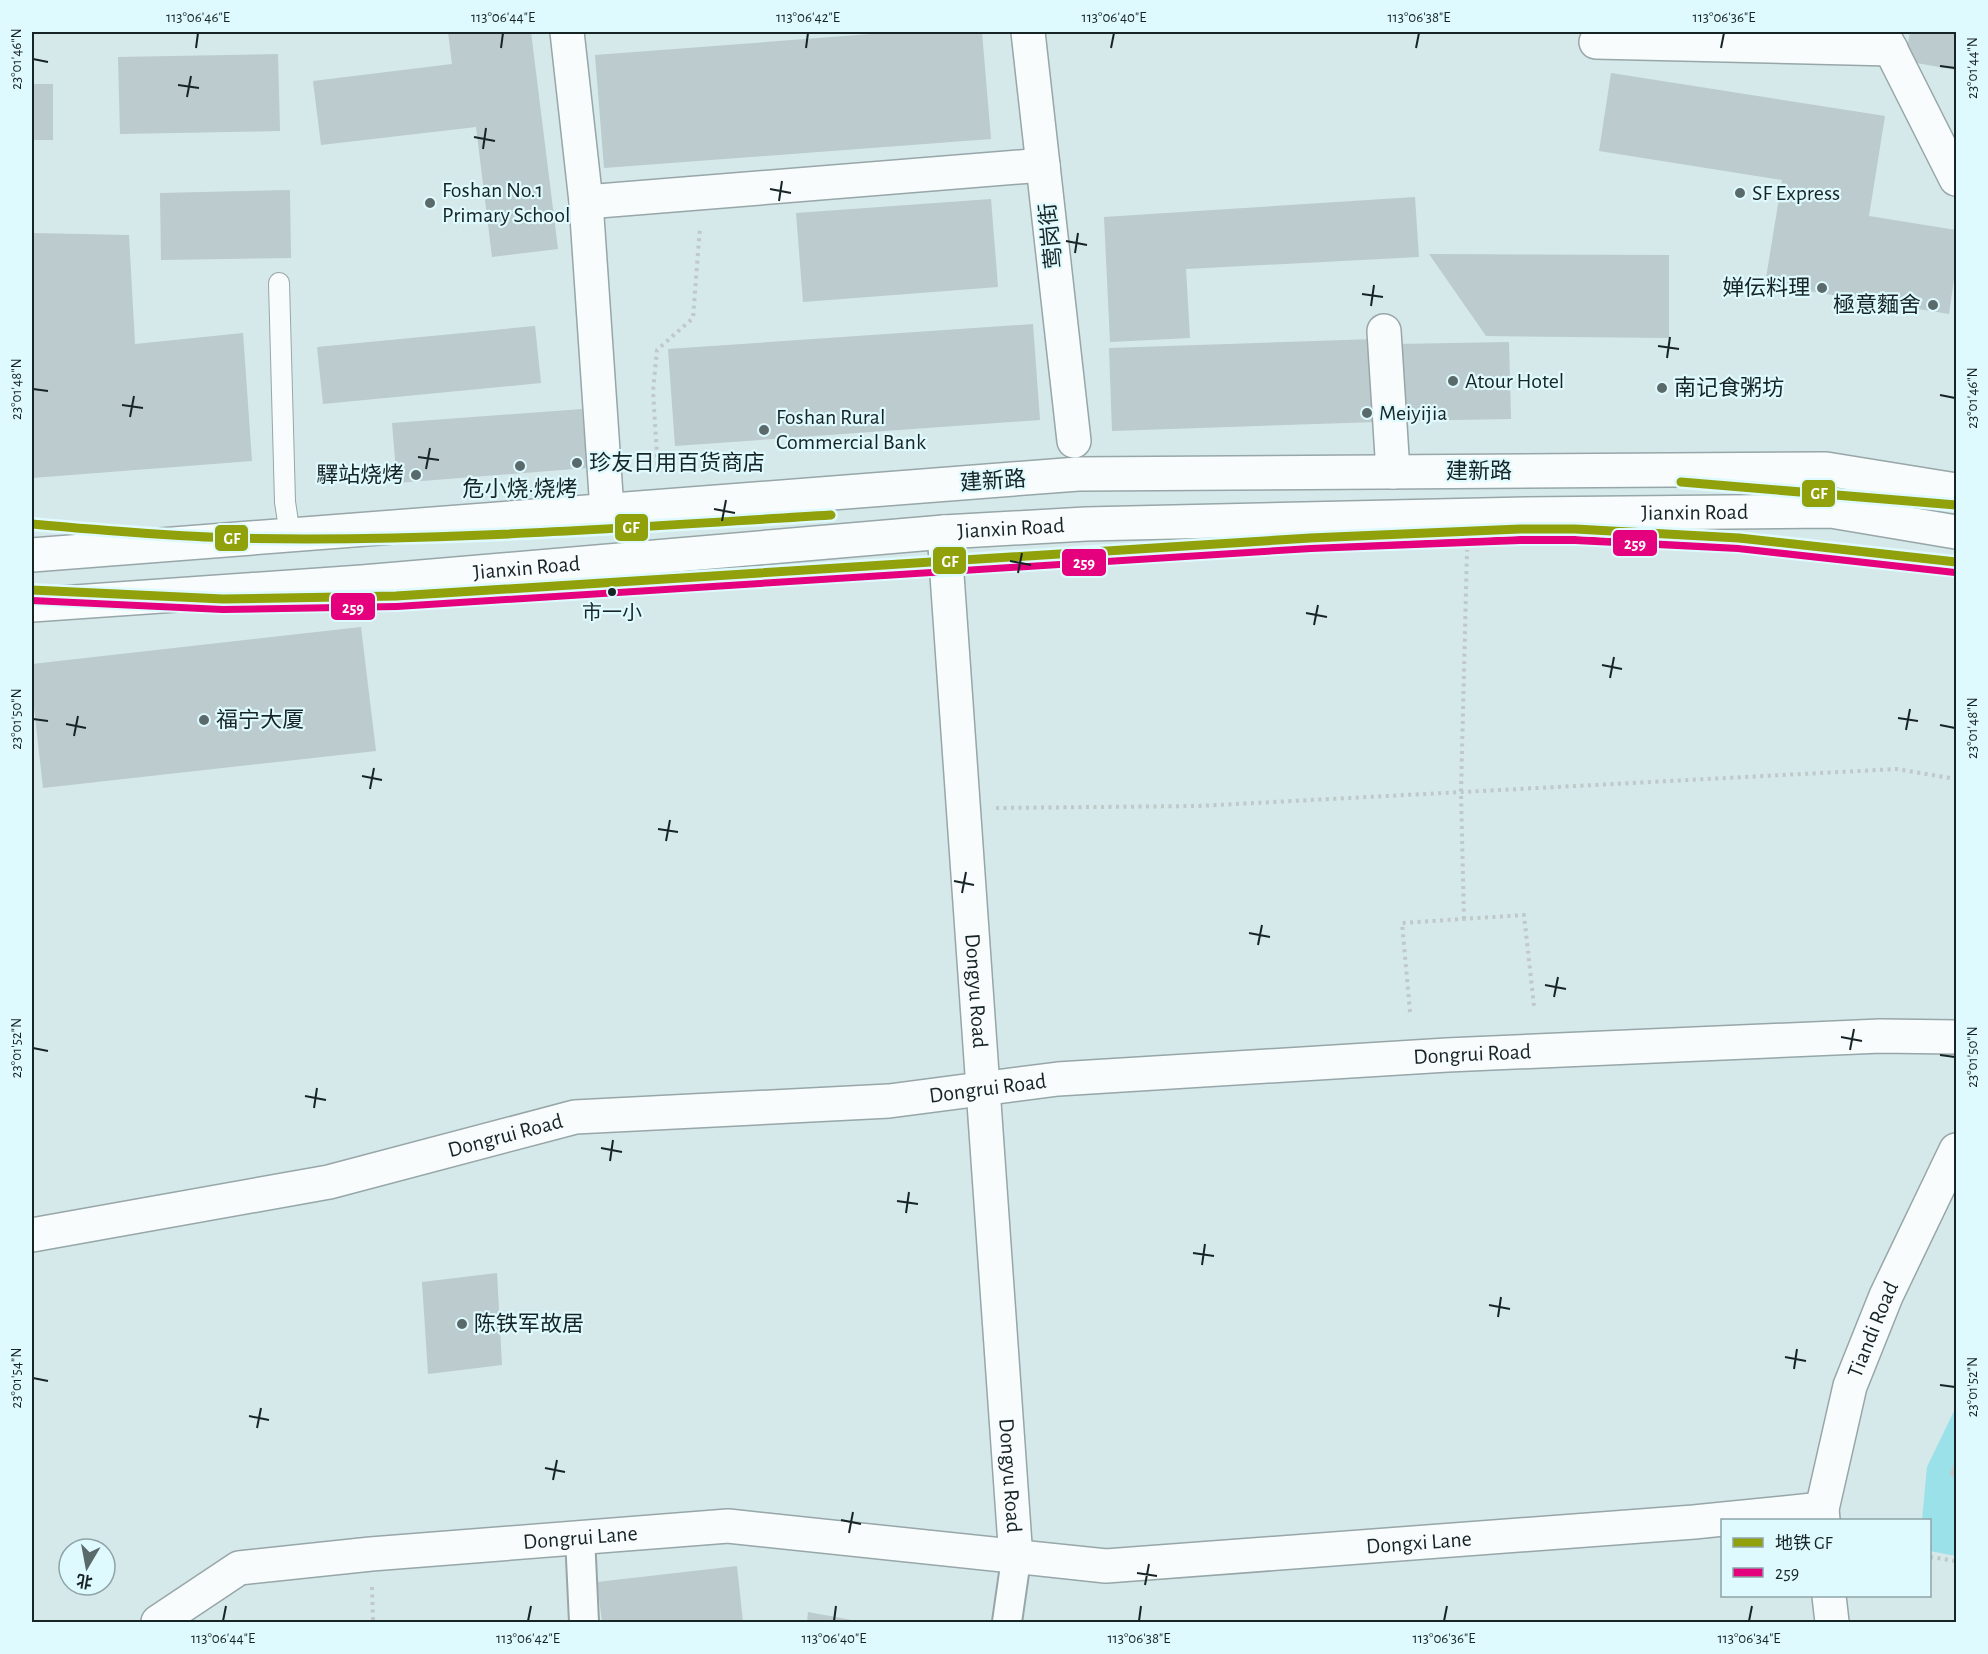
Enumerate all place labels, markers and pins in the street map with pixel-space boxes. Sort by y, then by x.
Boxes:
place label: Foshan No.1 Primary School [442,179,570,226]
place label: SF Express [1752,182,1840,204]
marker: SF Express [1733,186,1747,200]
marker: Foshan No.1 Primary School [423,196,437,210]
place label: 婵伝料理 [1722,276,1810,299]
marker: 婵伝料理 [1815,281,1829,295]
place label: 極意麵舍 [1833,293,1921,316]
marker: 極意麵舍 [1926,298,1940,312]
place label: Atour Hotel [1465,370,1564,392]
marker: Atour Hotel [1446,374,1460,388]
place label: 南记食粥坊 [1674,376,1784,399]
marker: 南记食粥坊 [1655,381,1669,395]
place label: Meiyijia [1379,402,1447,424]
place label: Foshan Rural Commercial Bank [776,406,926,453]
marker: Meiyijia [1360,406,1374,420]
marker: Foshan Rural Commercial Bank [757,423,771,437]
place label: 珍友日用百货商店 [589,451,765,474]
marker: 珍友日用百货商店 [570,456,584,470]
marker: 危小烧·烧烤 [513,459,527,473]
place label: 驛站烧烤 [316,463,404,486]
marker: 驛站烧烤 [409,468,423,482]
place label: 危小烧·烧烤 [462,477,578,500]
marker: 市一小 [606,586,618,598]
place label: 市一小 [582,602,642,623]
place label: 福宁大厦 [216,708,304,731]
marker: 福宁大厦 [197,713,211,727]
place label: 陈铁军故居 [474,1312,584,1335]
marker: 陈铁军故居 [455,1317,469,1331]

